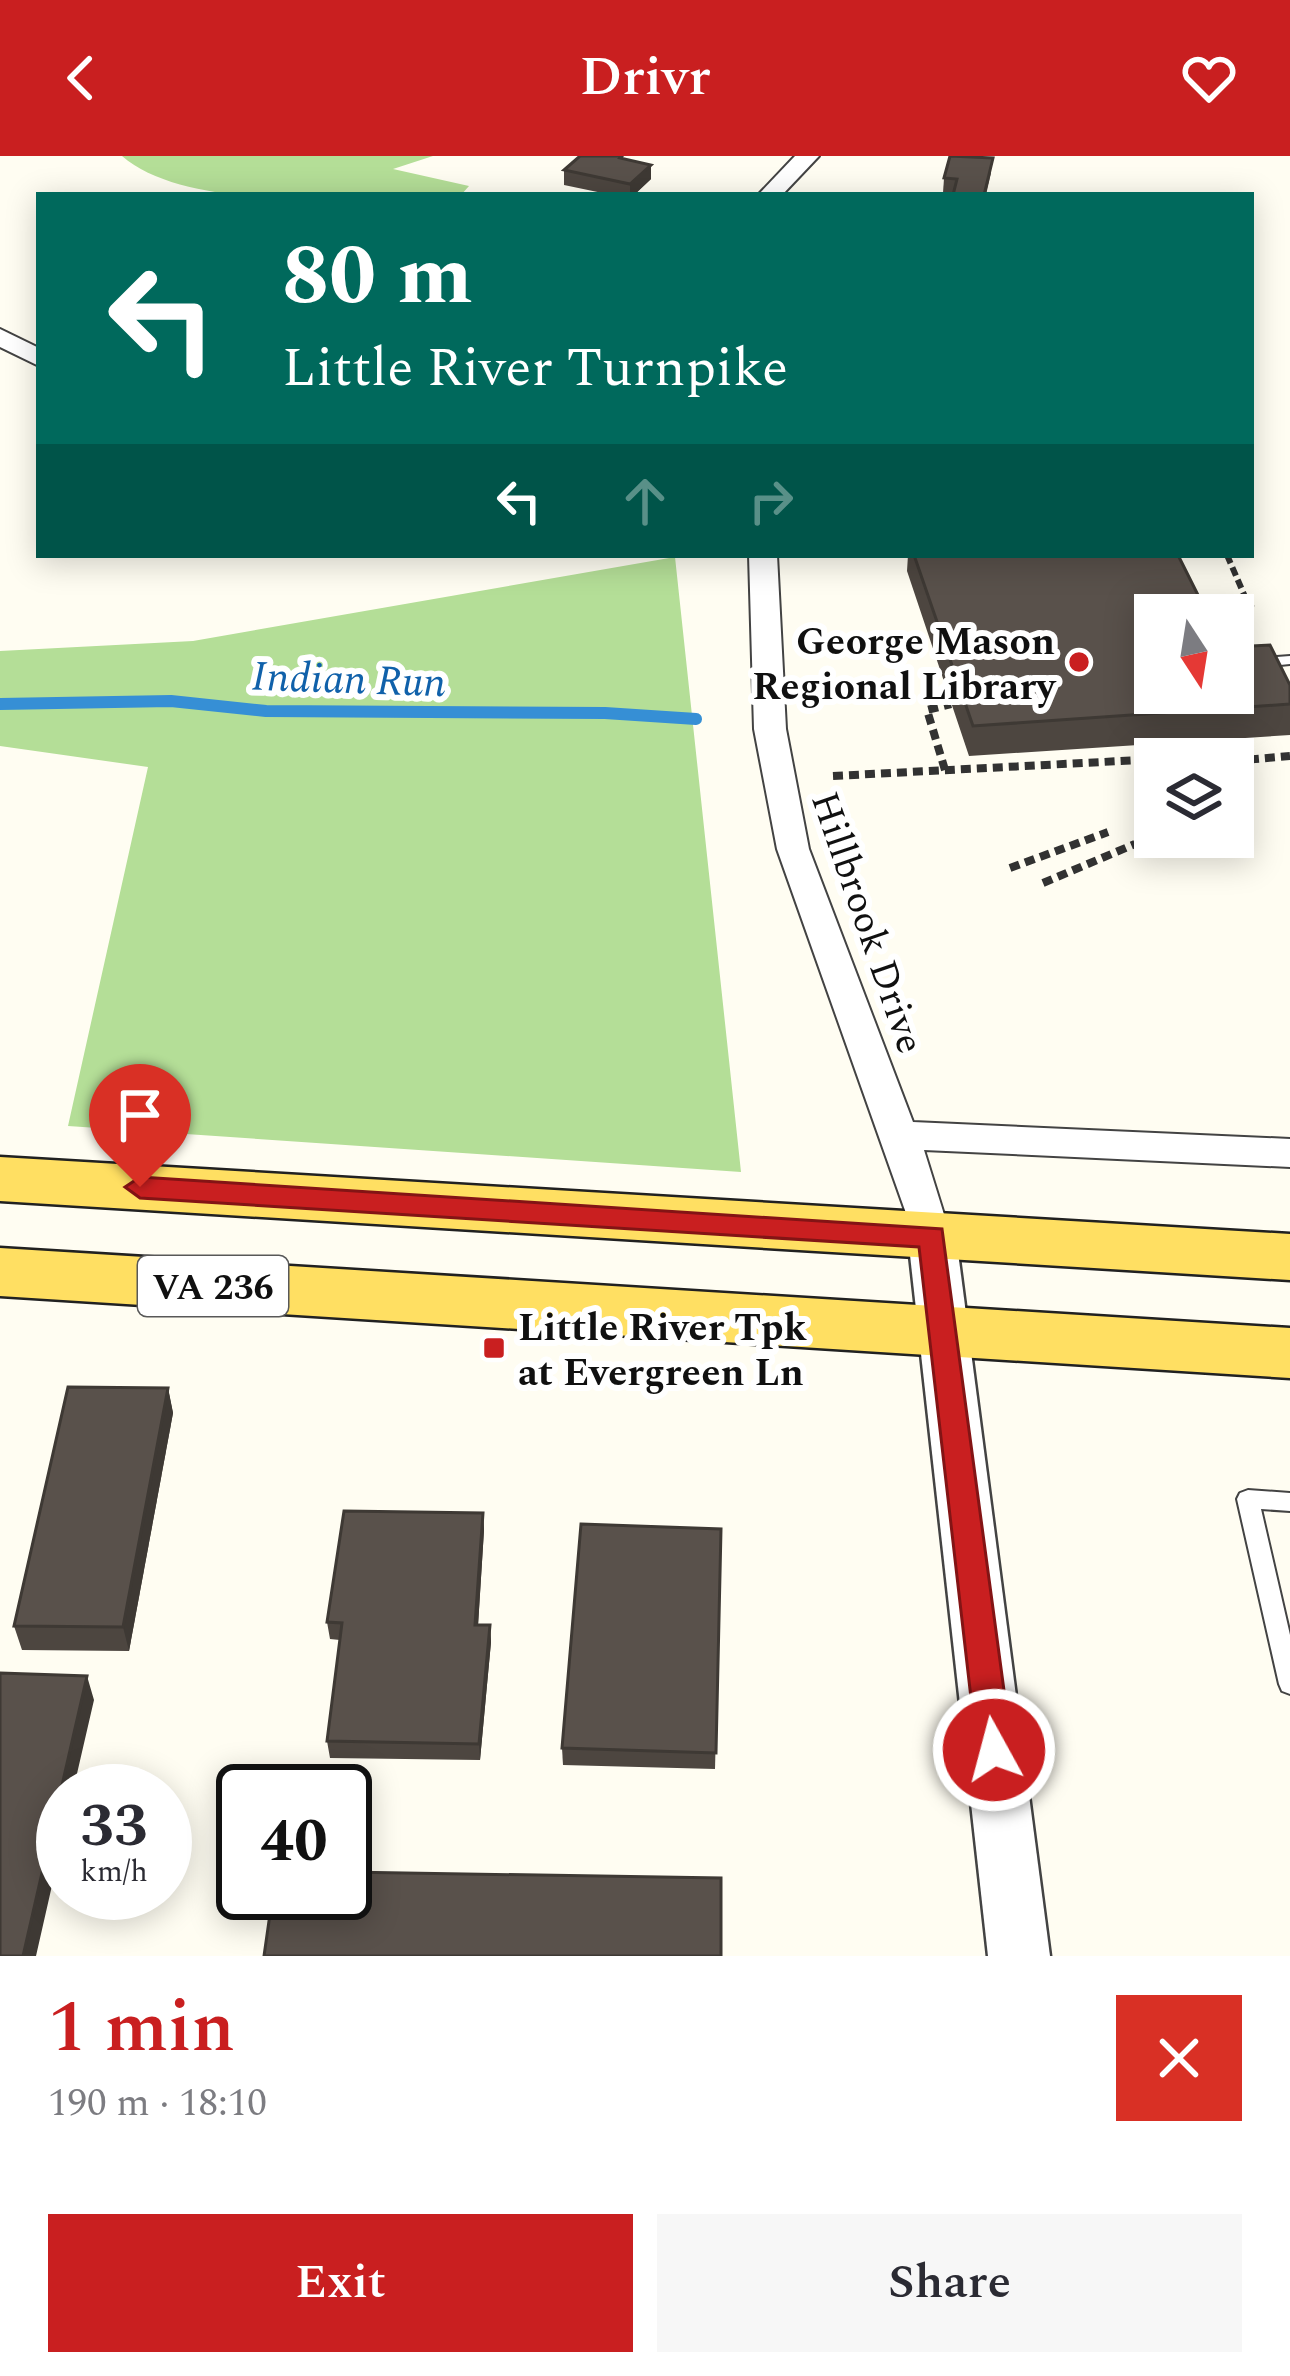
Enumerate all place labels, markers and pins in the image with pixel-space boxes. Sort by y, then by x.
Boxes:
place label: George Mason Regional Library [752,613,1056,717]
marker: George Mason Regional Library [1066,649,1092,675]
pin [89,1064,191,1187]
place label: Little River Tpk at Evergreen Ln [518,1299,807,1403]
marker: Little River Tpk at Evergreen Ln [481,1335,507,1361]

